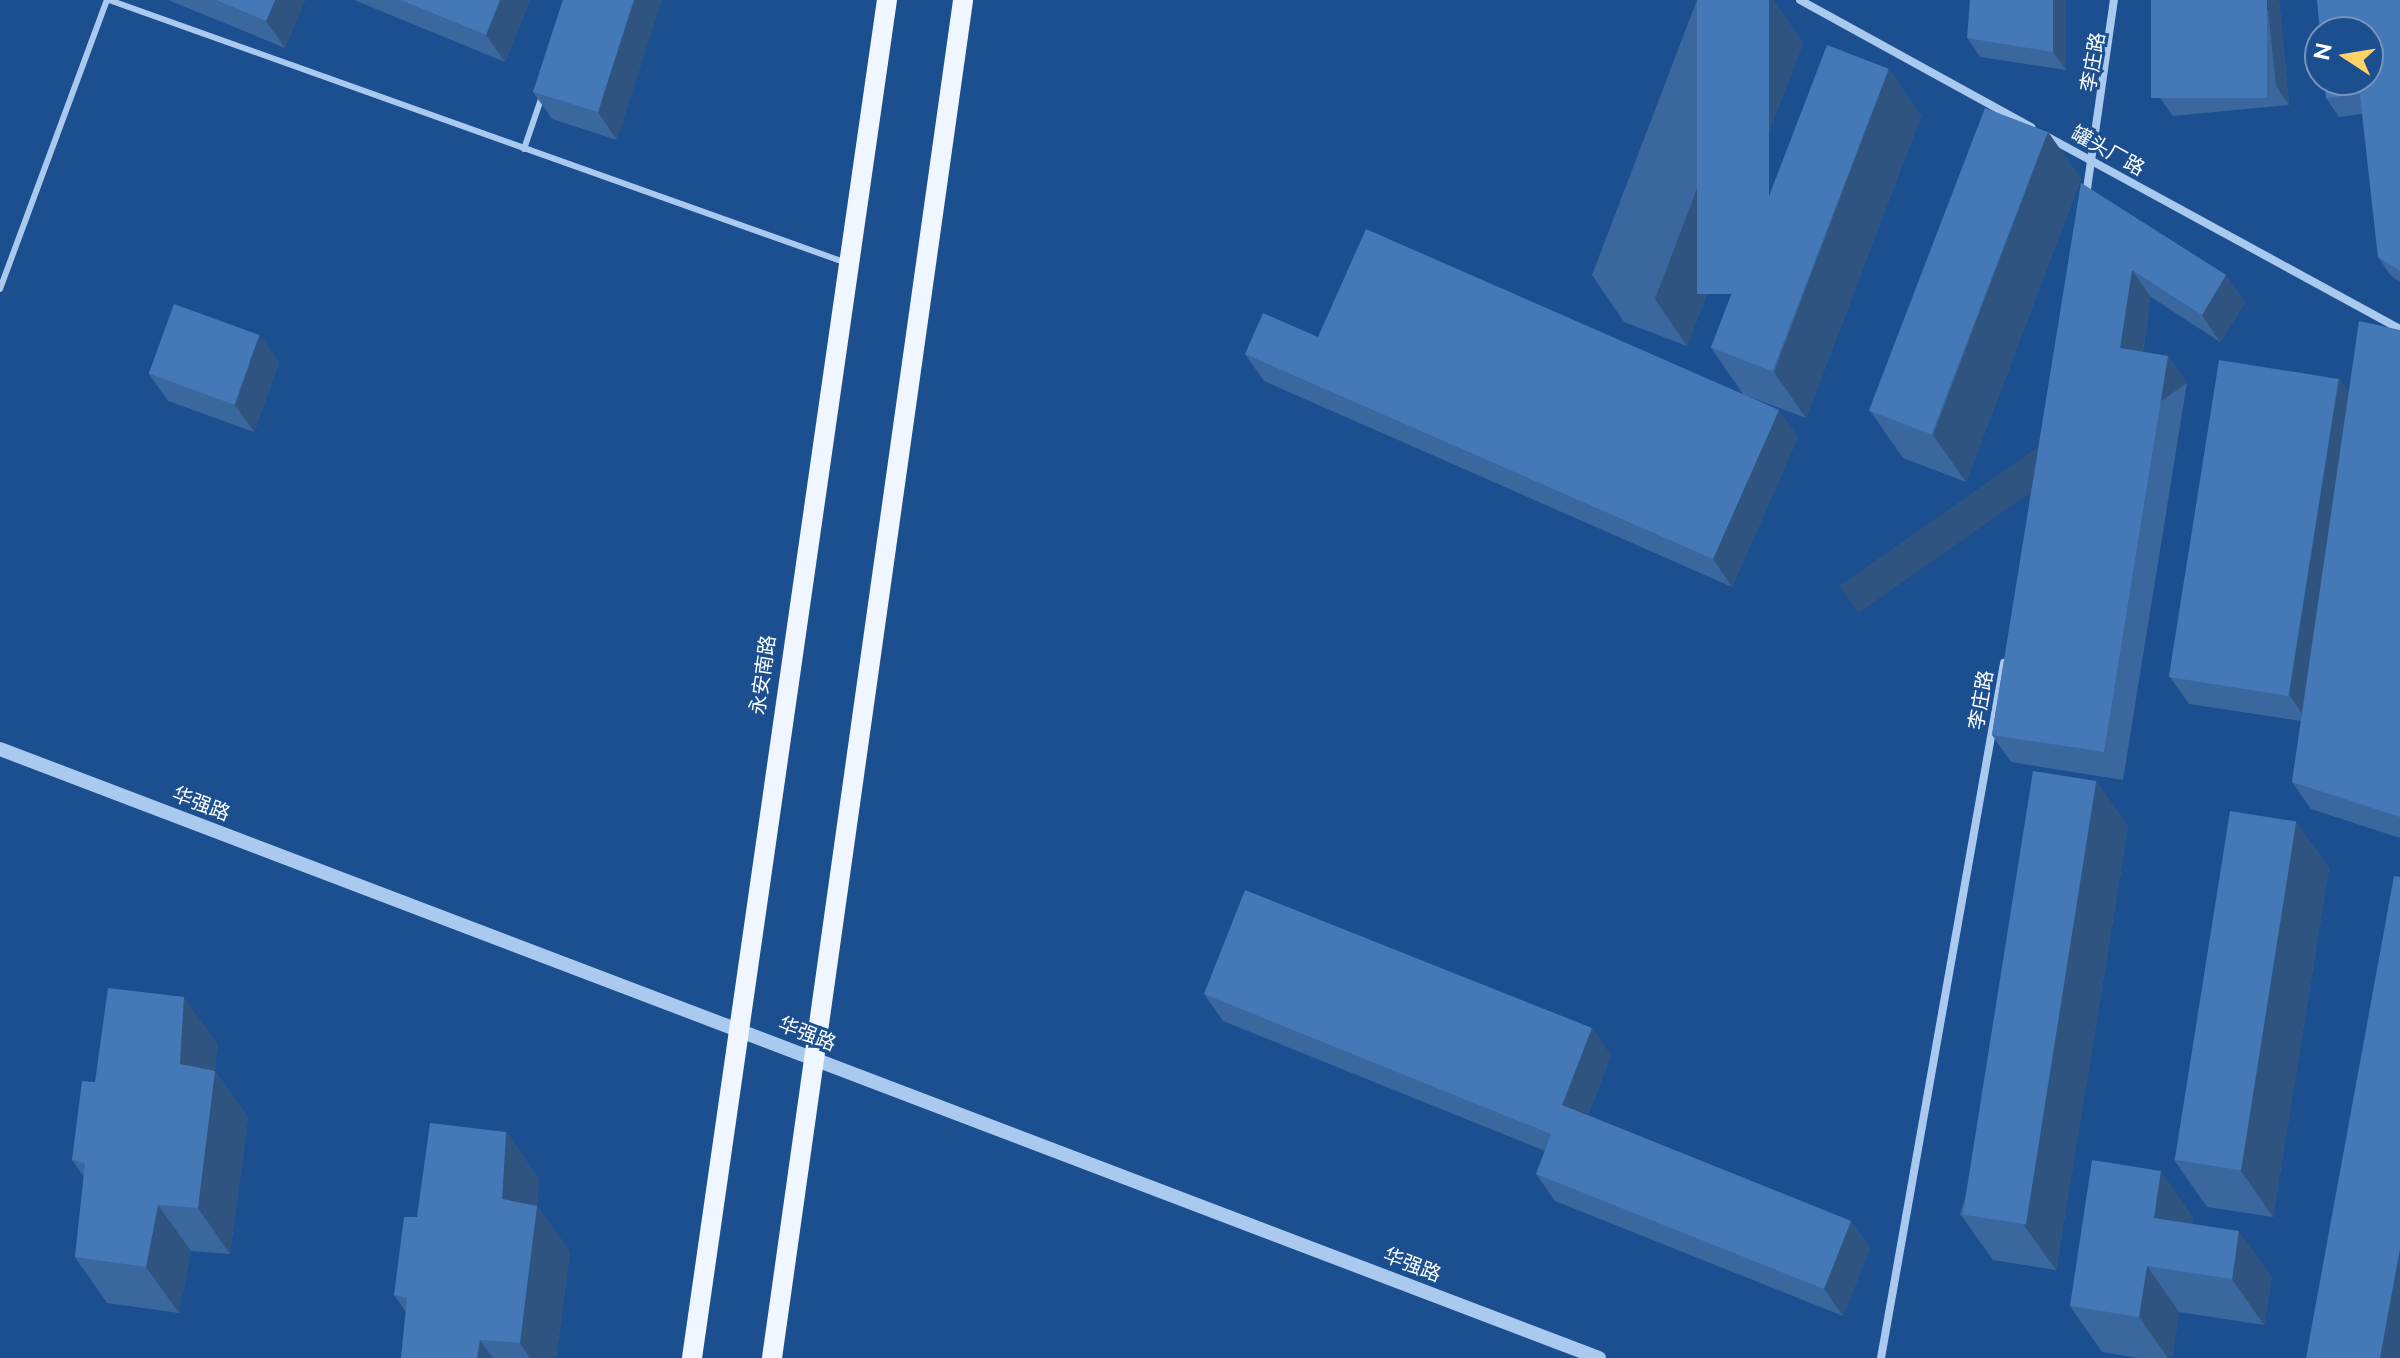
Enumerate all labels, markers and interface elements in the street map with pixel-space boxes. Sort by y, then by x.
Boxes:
north arrow [2304,16,2384,96]
street label: 李庄路 [2076,30,2110,94]
text: N [2308,41,2337,62]
street label: 罐头厂路 [2067,121,2149,181]
street label: 永安南路 [746,634,780,716]
street label: 李庄路 [1964,668,1998,732]
street label: 华强路 [169,782,233,826]
street label: 华强路 [775,1012,839,1056]
street label: 华强路 [1380,1243,1444,1287]

